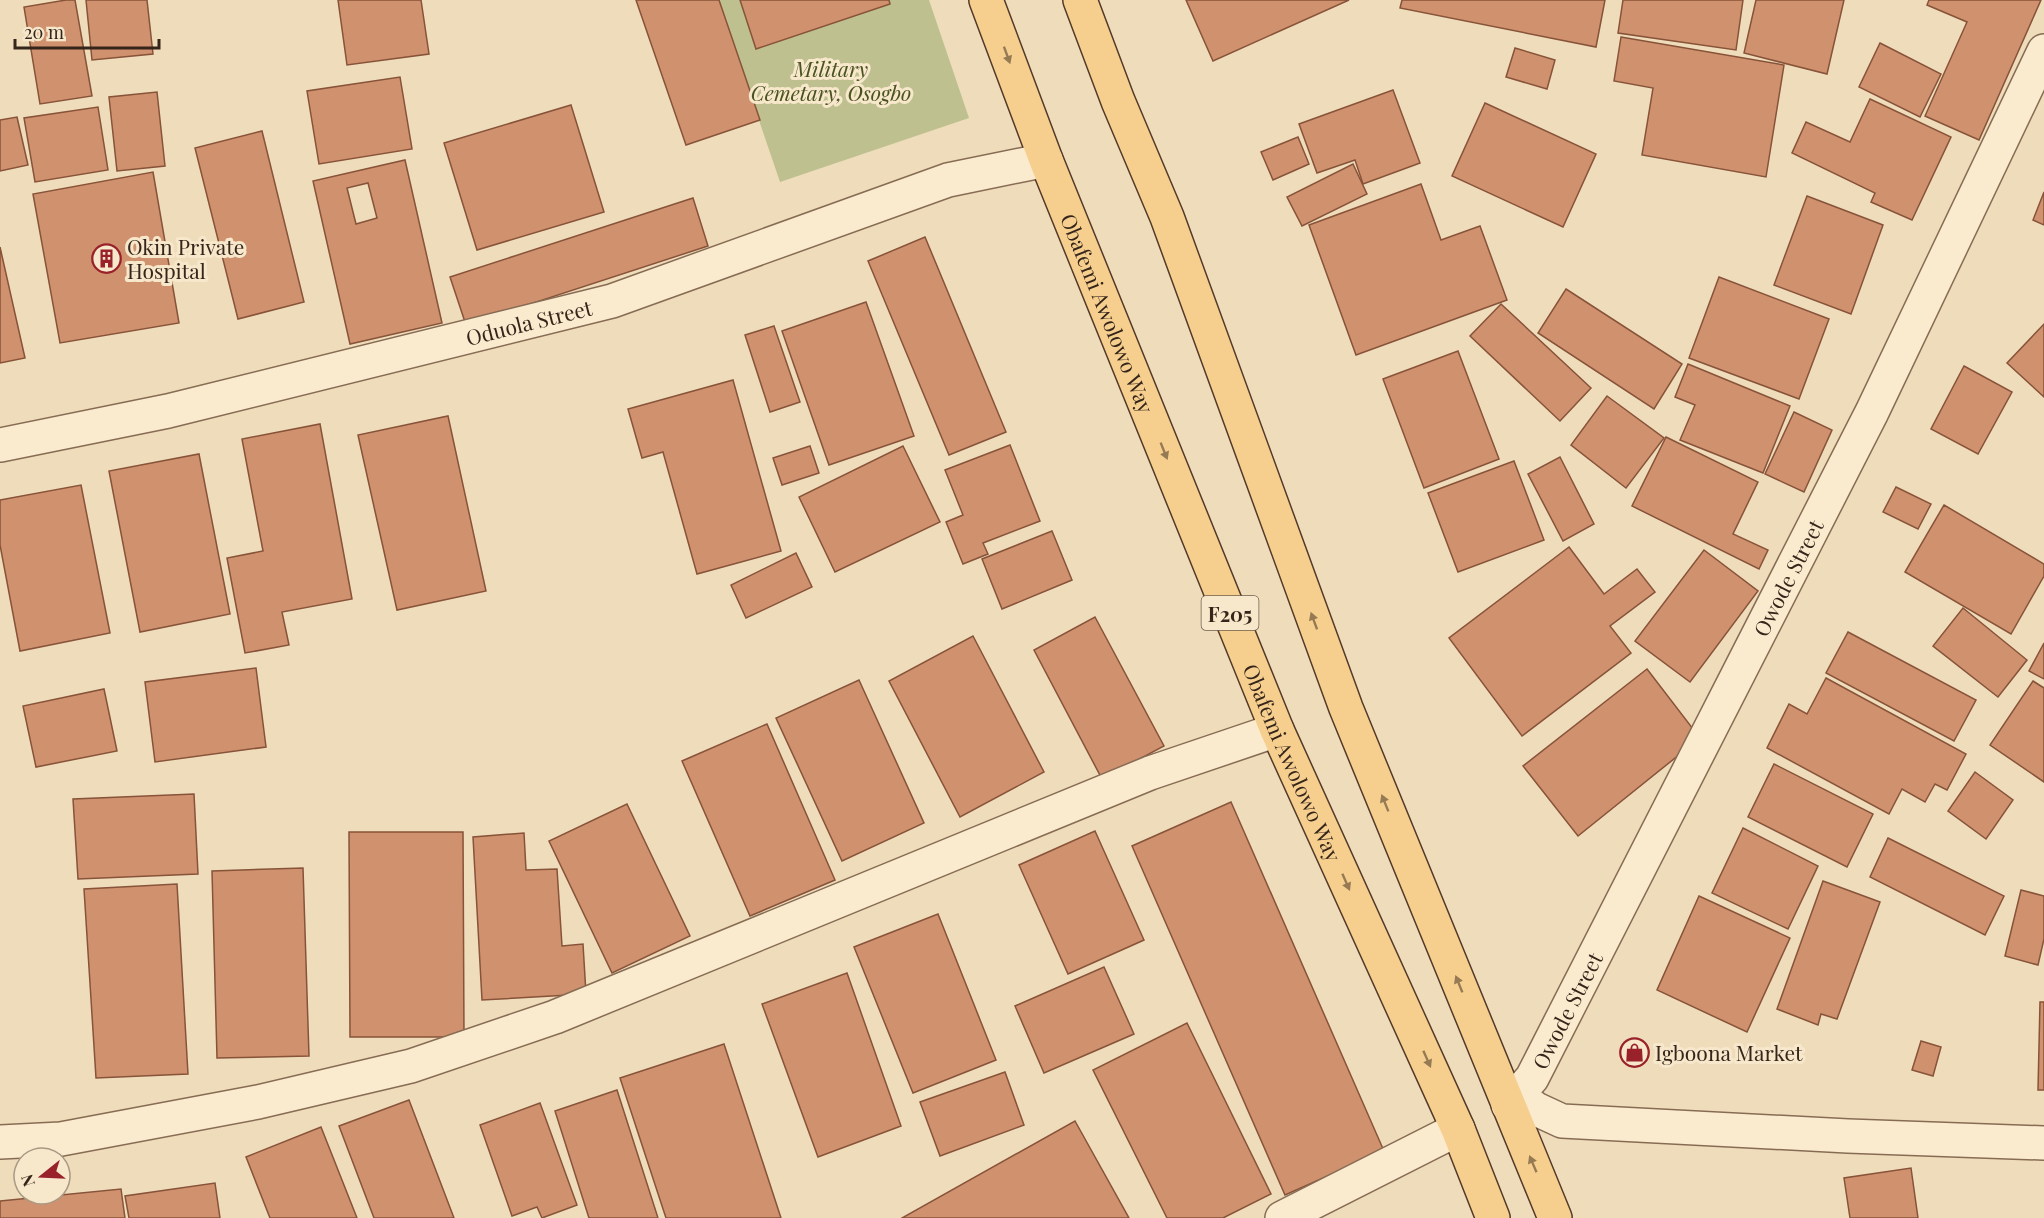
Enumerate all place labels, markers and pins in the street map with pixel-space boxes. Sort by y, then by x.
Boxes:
place label: Okin Private Hospital [127,232,244,284]
building icon: Okin Private Hospital [90,242,122,274]
shop icon: Igboona Market [1618,1036,1650,1068]
place label: Igboona Market [1655,1038,1803,1066]

